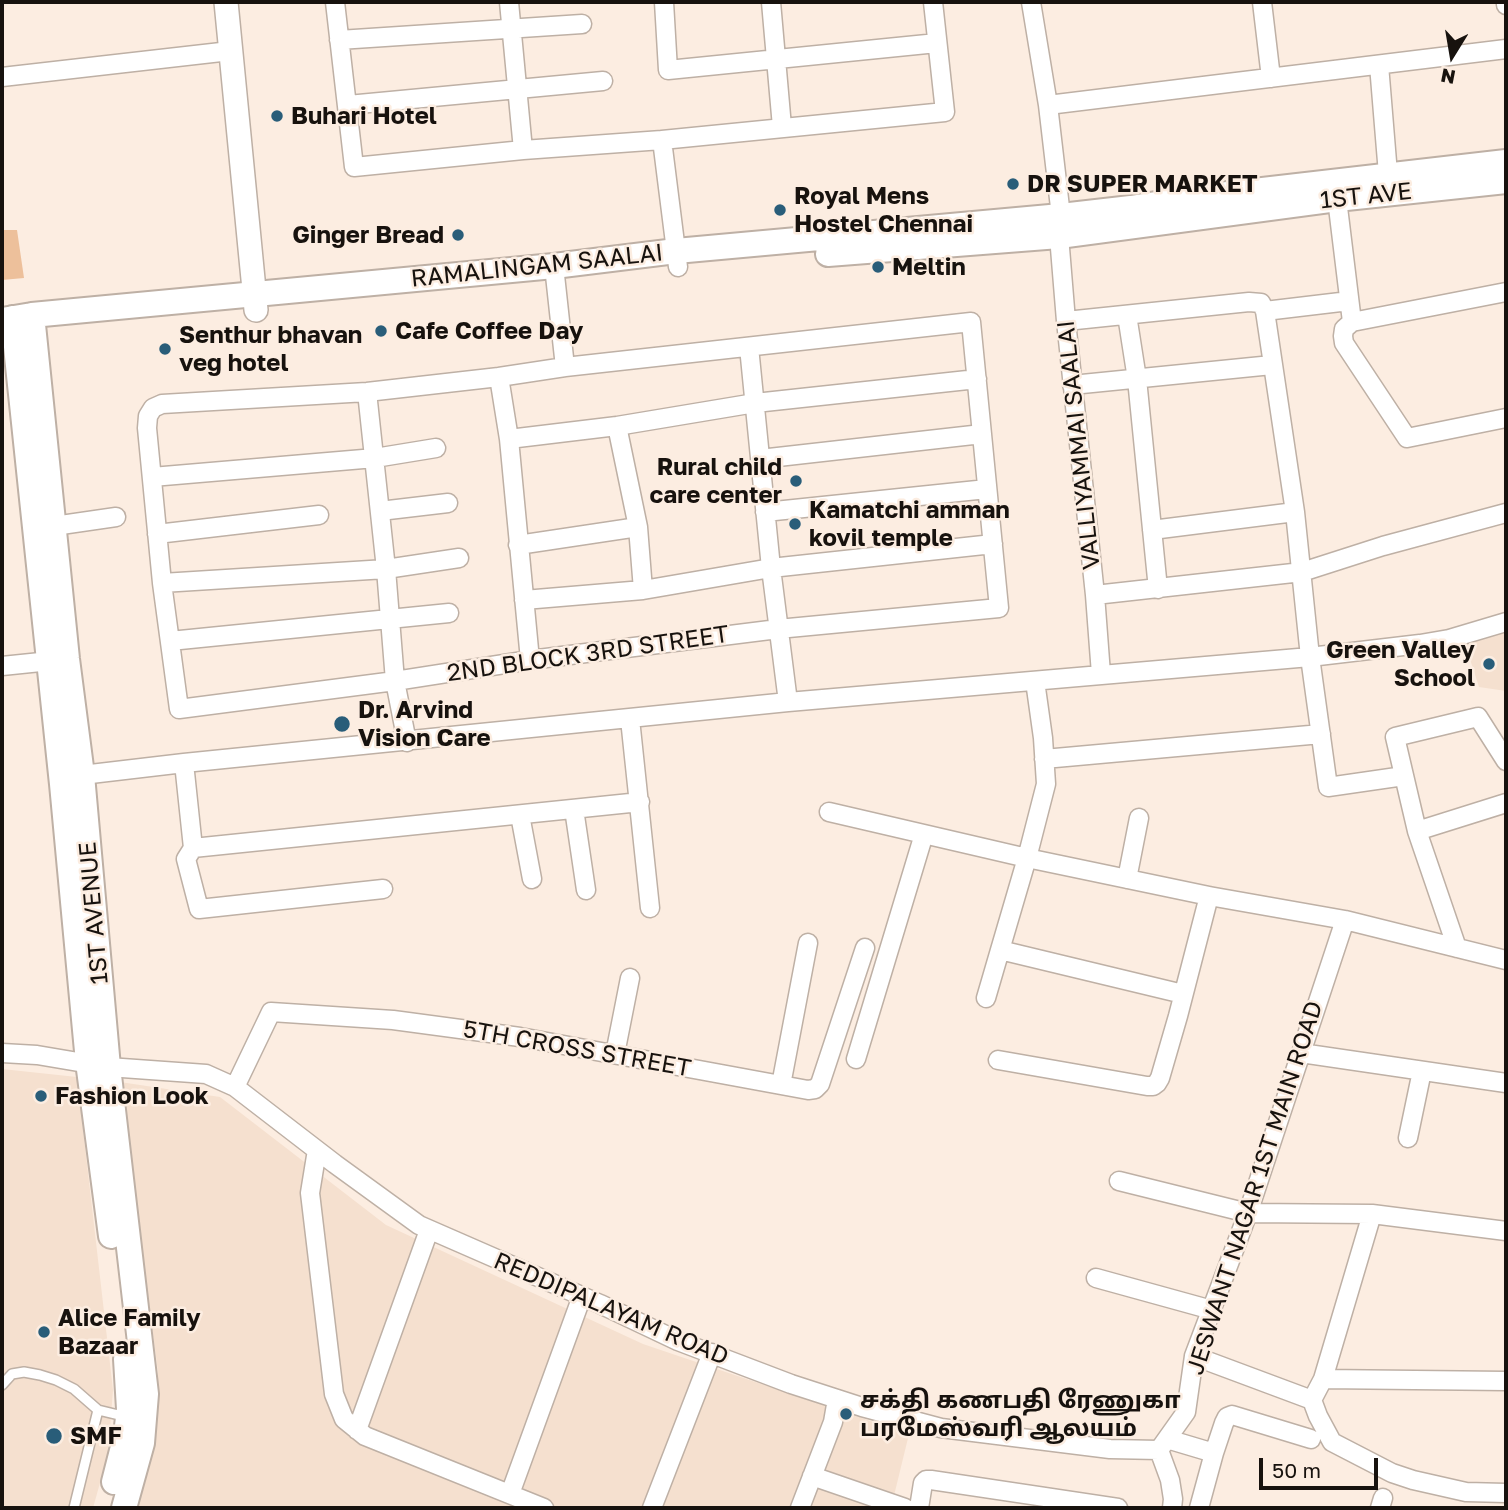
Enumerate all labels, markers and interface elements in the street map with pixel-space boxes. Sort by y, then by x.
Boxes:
north arrow [1417,21,1487,91]
text: N [1439,64,1457,90]
place label: Buhari Hotel [291,102,437,130]
marker: Buhari Hotel [269,108,285,124]
place label: DR SUPER MARKET [1027,170,1258,198]
marker: DR SUPER MARKET [1005,176,1021,192]
street label: 1ST AVE [1319,177,1413,215]
place label: Royal Mens Hostel Chennai [794,182,973,238]
marker: Royal Mens Hostel Chennai [772,202,788,218]
place label: Ginger Bread [292,221,444,249]
marker: Ginger Bread [450,227,466,243]
street label: RAMALINGAM SAALAI [409,238,665,294]
place label: Meltin [892,253,966,281]
marker: Meltin [870,259,886,275]
place label: Cafe Coffee Day [395,317,583,345]
street label: VALLIYAMMAI SAALAI [1052,319,1106,571]
place label: Senthur bhavan veg hotel [179,321,362,377]
marker: Cafe Coffee Day [373,323,389,339]
marker: Senthur bhavan veg hotel [157,341,173,357]
place label: Rural child care center [650,453,782,509]
marker: Rural child care center [788,473,804,489]
place label: Kamatchi amman kovil temple [809,496,1010,552]
marker: Kamatchi amman kovil temple [787,516,803,532]
street label: 2ND BLOCK 3RD STREET [445,620,731,688]
place label: Green Valley School [1326,636,1475,692]
marker: Green Valley School [1481,656,1497,672]
place label: Dr. Arvind Vision Care [358,696,491,752]
marker: Dr. Arvind Vision Care [332,714,352,734]
street label: 1ST AVENUE [73,841,115,985]
street label: JESWANT NAGAR 1ST MAIN ROAD [1181,998,1329,1378]
street label: 5TH CROSS STREET [461,1015,693,1083]
place label: Fashion Look [55,1082,209,1110]
marker: Fashion Look [33,1088,49,1104]
street label: REDDIPALAYAM ROAD [489,1246,733,1372]
place label: Alice Family Bazaar [58,1304,201,1360]
marker: Alice Family Bazaar [36,1324,52,1340]
place label: சக்தி கணபதி ரேணுகா பரமேஸ்வரி ஆலயம் [860,1386,1181,1442]
marker: சக்தி கணபதி ரேணுகா பரமேஸ்வரி ஆலயம் [838,1406,854,1422]
place label: SMF [70,1422,122,1450]
marker: SMF [44,1426,64,1446]
scale bar [1263,1444,1382,1488]
text: 50 m [1272,1457,1321,1483]

